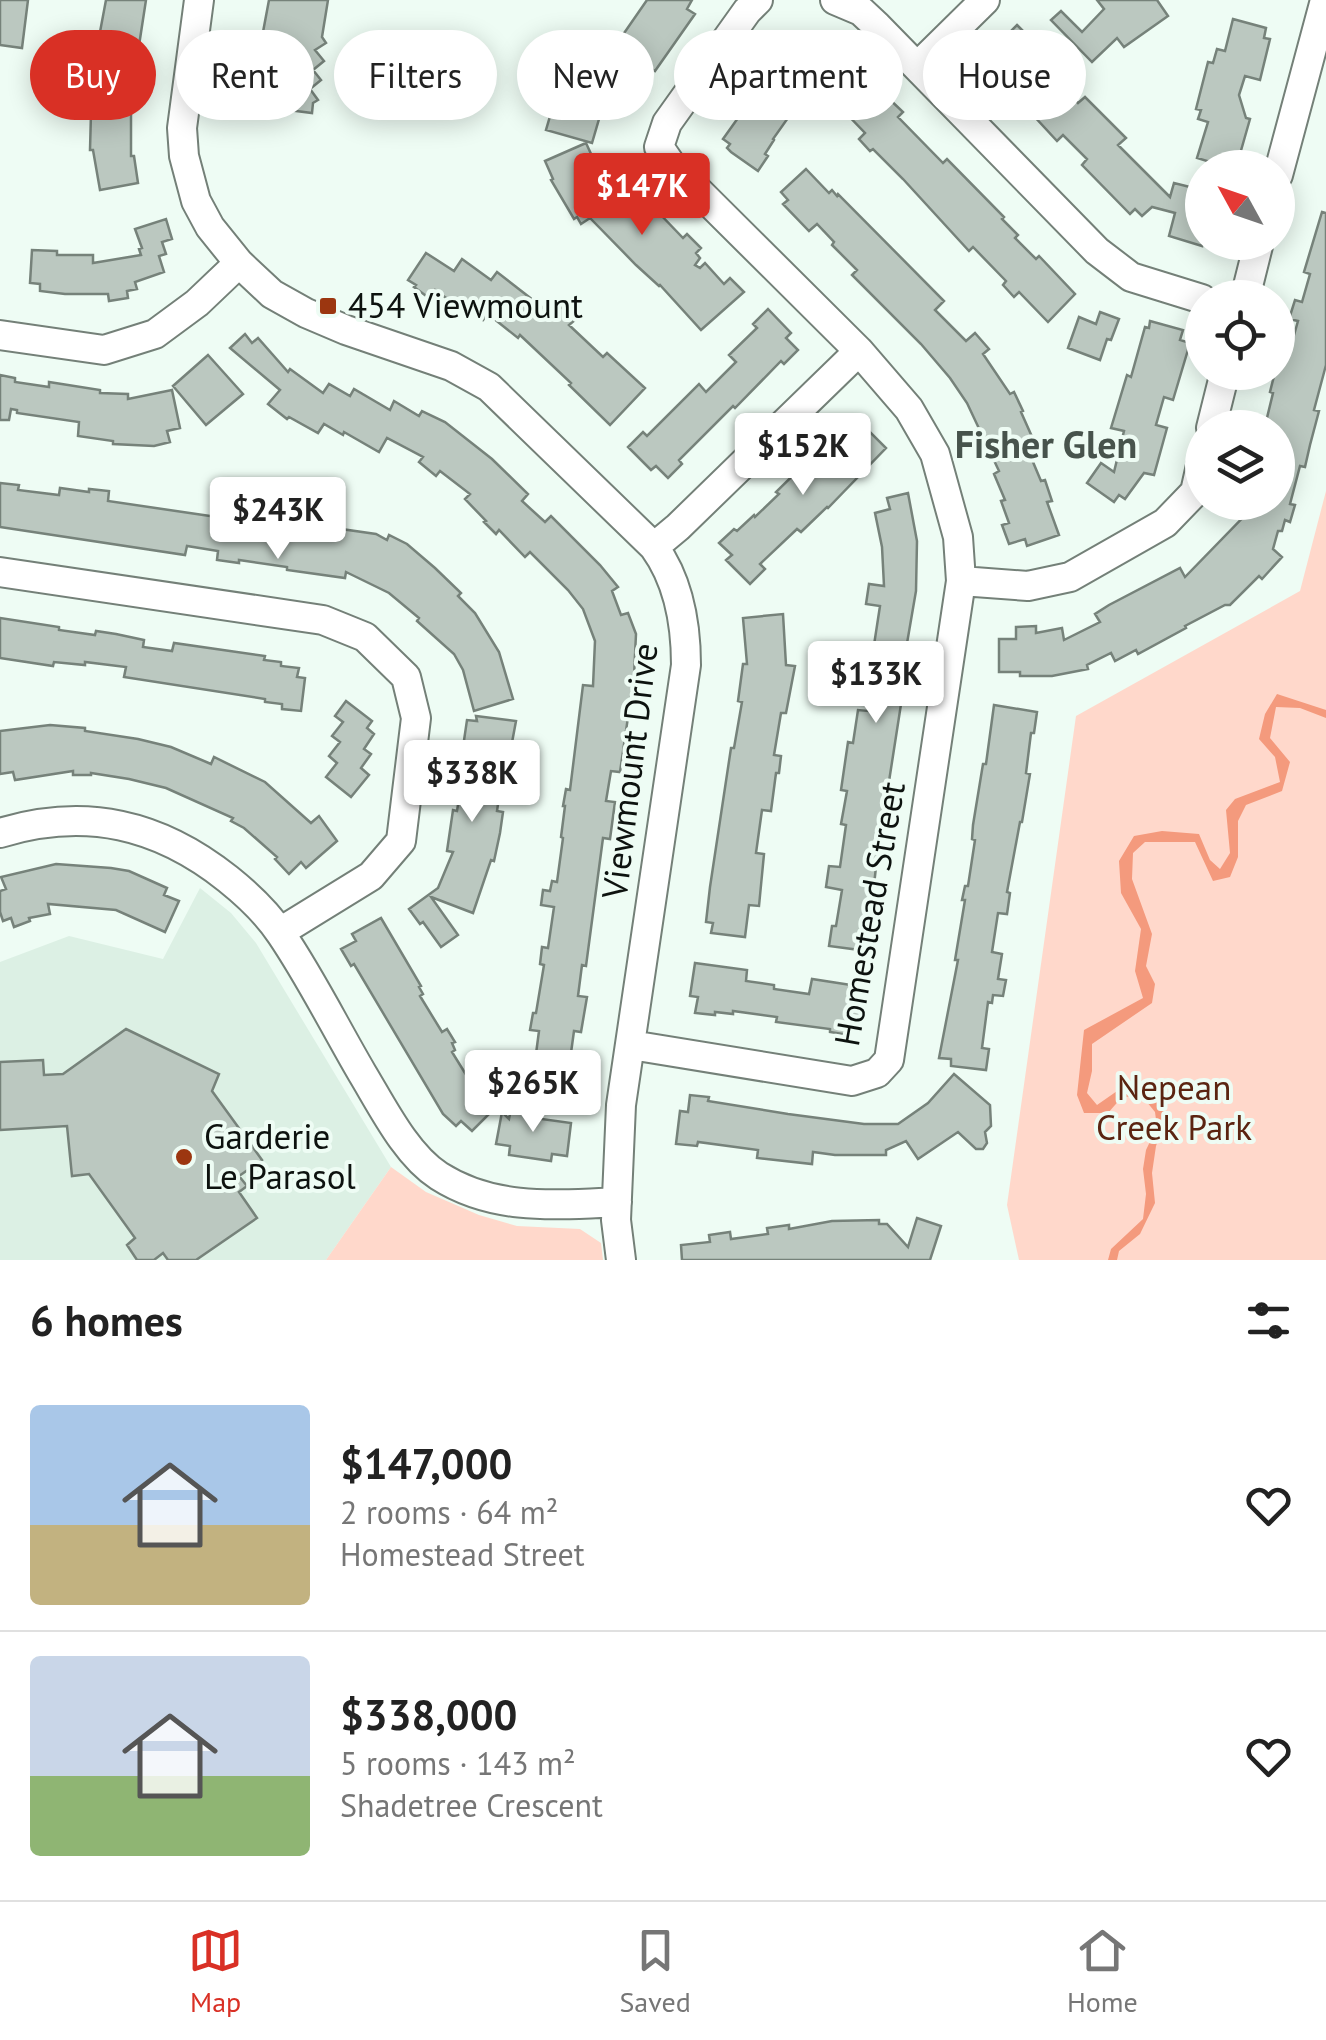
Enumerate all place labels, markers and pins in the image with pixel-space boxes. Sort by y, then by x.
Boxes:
pin: $147K [572,153,712,238]
place label: 454 Viewmount [348,282,583,328]
marker: 454 Viewmount [317,295,339,317]
pin: $152K [733,413,873,498]
pin: $243K [208,477,348,562]
pin: $133K [806,641,946,726]
pin: $338K [402,740,542,825]
pin: $265K [463,1050,603,1135]
place label: Garderie Le Parasol [204,1113,356,1199]
marker: Garderie Le Parasol [173,1146,195,1168]

